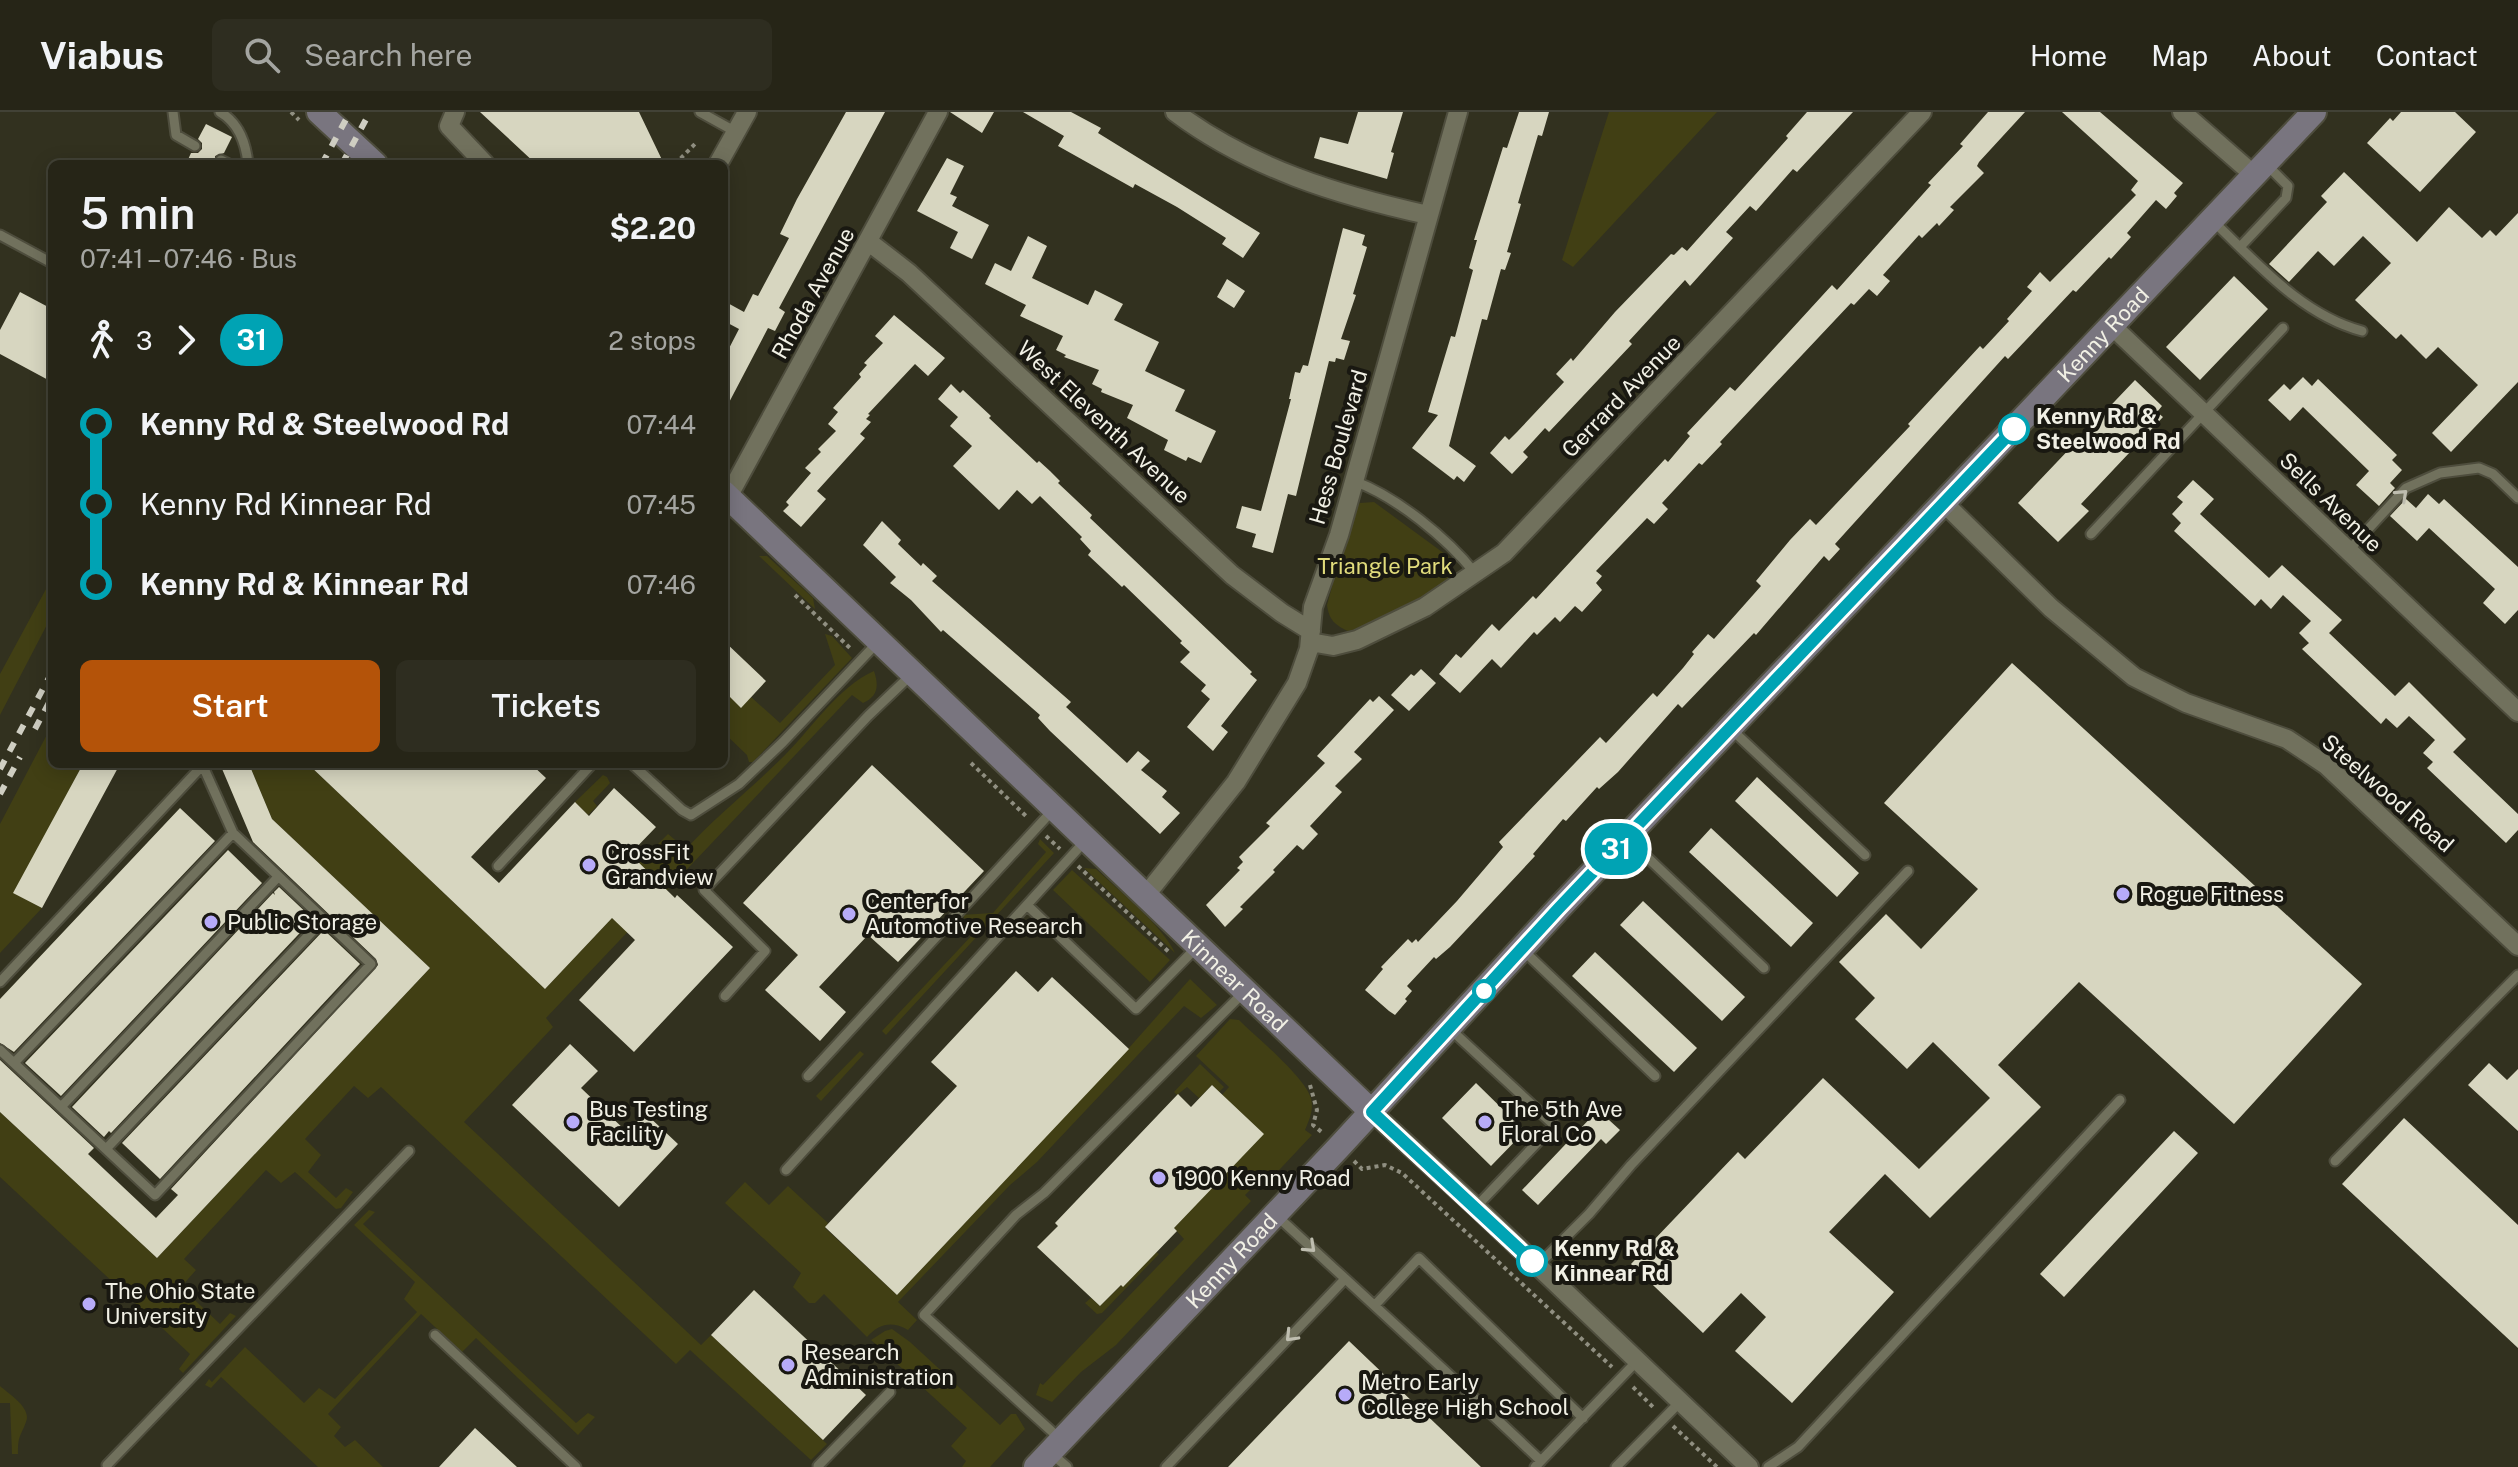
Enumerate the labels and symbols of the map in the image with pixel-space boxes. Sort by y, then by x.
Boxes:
street label: Rhoda Avenue [766,223,860,363]
street label: Kenny Road [2052,282,2154,387]
street label: Gerrard Avenue [1556,329,1686,463]
street label: West Eleventh Avenue [1012,335,1196,509]
street label: Hess Boulevard [1304,367,1372,527]
place label: Kenny Rd & Steelwood Rd [2036,403,2181,454]
marker: Kenny Rd & Steelwood Rd [1999,414,2029,444]
street label: Sells Avenue [2275,447,2387,557]
one-way arrow [2393,489,2407,504]
park label: Triangle Park [1317,553,1453,579]
street label: Steelwood Road [2317,729,2459,857]
line badge: 31 [1580,823,1652,875]
place label: CrossFit Grandview [605,839,713,890]
marker: CrossFit Grandview [580,856,598,874]
place label: Rogue Fitness [2139,881,2284,907]
marker: Rogue Fitness [2114,885,2132,903]
place label: Center for Automotive Research [865,888,1083,939]
marker: Center for Automotive Research [840,905,858,923]
place label: Public Storage [227,909,377,935]
marker: Public Storage [202,913,220,931]
street label: Kinnear Road [1176,924,1293,1037]
unlabelled marker [1473,980,1495,1002]
place label: Bus Testing Facility [589,1096,708,1147]
place label: The 5th Ave Floral Co [1501,1096,1623,1147]
marker: Bus Testing Facility [564,1113,582,1131]
marker: The 5th Ave Floral Co [1476,1113,1494,1131]
place label: 1900 Kenny Road [1175,1165,1351,1191]
marker: 1900 Kenny Road [1150,1169,1168,1187]
street label: Kenny Road [1180,1208,1282,1314]
place label: Kenny Rd & Kinnear Rd [1554,1235,1675,1286]
one-way arrow [1301,1237,1315,1252]
marker: Kenny Rd & Kinnear Rd [1517,1246,1547,1276]
place label: The Ohio State University [105,1278,255,1329]
marker: The Ohio State University [80,1295,98,1313]
one-way arrow [1285,1327,1300,1341]
place label: Research Administration [804,1339,954,1390]
marker: Research Administration [779,1356,797,1374]
place label: Metro Early College High School [1361,1369,1569,1420]
marker: Metro Early College High School [1336,1386,1354,1404]

